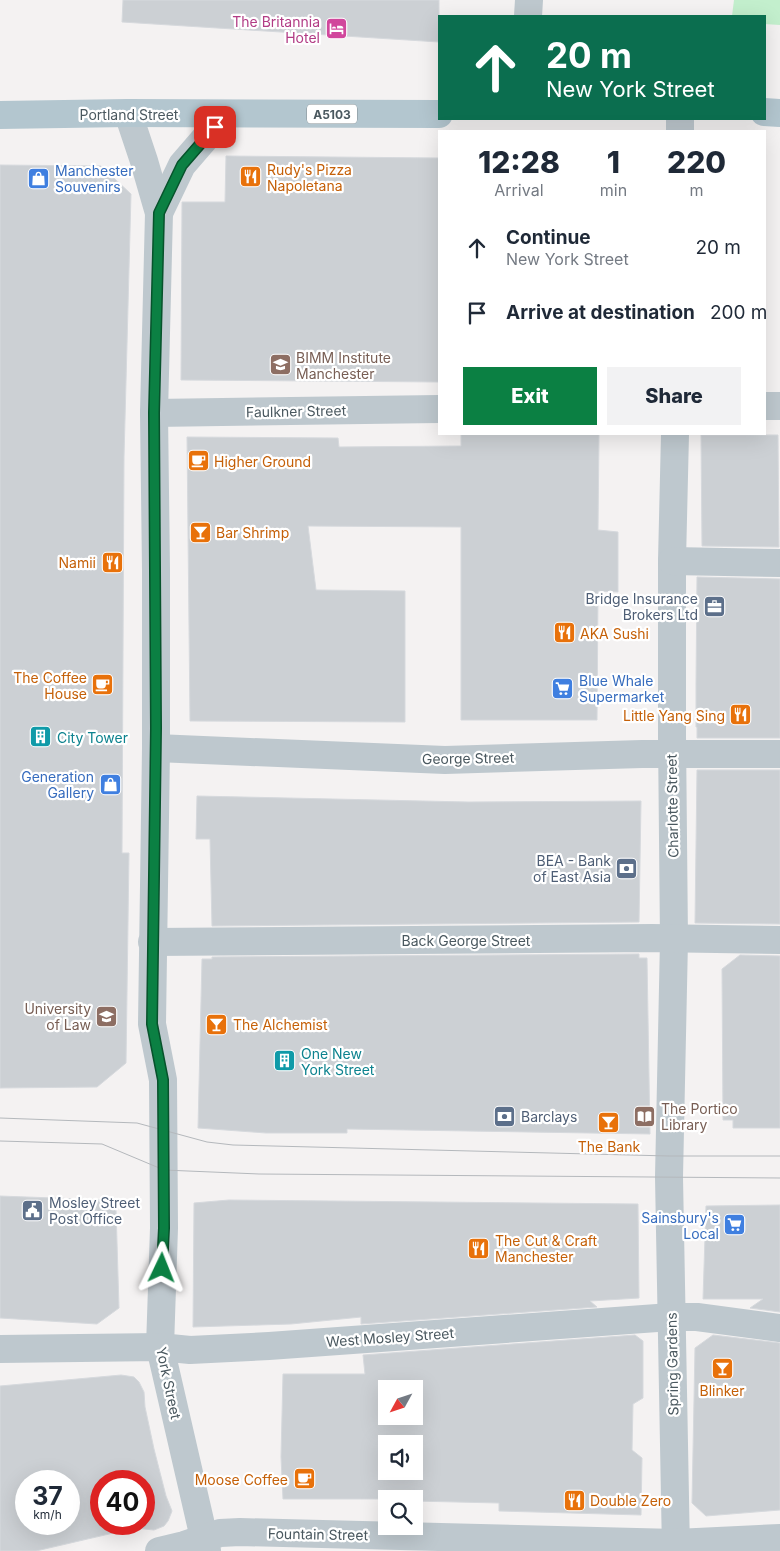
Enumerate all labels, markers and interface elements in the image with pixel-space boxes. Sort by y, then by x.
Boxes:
place label: The Britannia Hotel [232,13,320,46]
hotel icon: The Britannia Hotel [324,17,348,41]
text: 20 m [546,34,632,76]
icon: ahead [463,35,528,100]
text: New York Street [546,76,715,102]
road number: A5103 [307,105,357,124]
street label: Portland Street [80,106,179,123]
pin [194,106,236,148]
icon: arrive [201,113,229,141]
text: 12:28 [478,144,560,180]
text: 1 [607,144,620,180]
text: 220 [667,144,726,180]
place label: Rudy's Pizza Napoletana [267,161,352,194]
place label: Manchester Souvenirs [55,162,133,195]
restaurant icon: Rudy's Pizza Napoletana [239,165,263,189]
shop icon: Manchester Souvenirs [27,166,51,190]
text: Arrival [494,180,544,200]
text: min [600,180,627,200]
text: m [690,180,704,200]
text: Continue [506,226,591,249]
icon: ahead [463,234,491,262]
text: 20 m [695,236,741,259]
text: New York Street [506,249,629,269]
icon: arrive [463,299,491,327]
text: Arrive at destination [506,301,695,324]
text: 200 m [710,301,768,324]
place label: BIMM Institute Manchester [296,349,391,382]
school or university icon: BIMM Institute Manchester [268,353,292,377]
button: Exit [463,367,597,425]
button: Share [607,367,741,425]
street label: Faulkner Street [246,402,347,420]
cafe icon: Higher Ground [186,449,210,473]
place label: Higher Ground [214,453,311,470]
bar icon: Bar Shrimp [188,520,212,544]
place label: Bar Shrimp [216,524,289,541]
restaurant icon: Namii [100,550,124,574]
place label: Namii [59,554,96,571]
place label: Bridge Insurance Brokers Ltd [585,590,698,623]
office icon: Bridge Insurance Brokers Ltd [702,594,726,618]
restaurant icon: AKA Sushi [552,621,576,645]
place label: AKA Sushi [580,625,649,642]
place label: The Coffee House [13,669,87,702]
place label: Blue Whale Supermarket [579,672,665,705]
cafe icon: The Coffee House [91,673,115,697]
supermarket icon: Blue Whale Supermarket [551,676,575,700]
restaurant icon: Little Yang Sing [729,703,753,727]
place label: Little Yang Sing [623,707,725,724]
building icon: City Tower [29,725,53,749]
place label: City Tower [57,729,128,746]
street label: George Street [422,749,515,767]
street label: Charlotte Street [663,753,681,858]
place label: Generation Gallery [21,768,94,801]
shop icon: Generation Gallery [98,772,122,796]
place label: BEA - Bank of East Asia [533,852,611,885]
bank icon: BEA - Bank of East Asia [615,856,639,880]
street label: Back George Street [402,932,531,949]
place label: University of Law [24,1000,91,1033]
school or university icon: University of Law [95,1004,119,1028]
bar icon: The Alchemist [205,1012,229,1036]
place label: The Alchemist [233,1016,328,1033]
place label: One New York Street [301,1045,375,1078]
building icon: One New York Street [273,1049,297,1073]
place label: The Portico Library [661,1100,738,1133]
bank icon: Barclays [493,1104,517,1128]
library icon: The Portico Library [633,1104,657,1128]
place label: Barclays [521,1108,577,1125]
bar icon: The Bank [597,1111,621,1135]
place label: The Bank [578,1138,641,1155]
place label: Mosley Street Post Office [49,1194,140,1227]
public building icon: Mosley Street Post Office [21,1198,45,1222]
place label: Sainsbury's Local [641,1209,719,1242]
supermarket icon: Sainsbury's Local [723,1213,747,1237]
place label: The Cut & Craft Manchester [495,1232,597,1265]
restaurant icon: The Cut & Craft Manchester [467,1236,491,1260]
position arrow [135,1241,187,1293]
street label: Spring Gardens [663,1312,681,1416]
street label: West Mosley Street [325,1324,455,1350]
street label: York Street [153,1345,185,1421]
bar icon: Blinker [710,1356,734,1380]
north arrow [378,1380,422,1425]
map controls [378,1380,423,1535]
place label: Blinker [699,1382,745,1399]
button: sound [378,1435,423,1480]
cafe icon: Moose Coffee [292,1467,316,1491]
speed limit sign: 40 [90,1470,155,1535]
place label: Moose Coffee [195,1471,288,1488]
text: 37 [32,1481,63,1511]
restaurant icon: Double Zero [562,1488,586,1512]
button: search [378,1490,423,1535]
place label: Double Zero [590,1492,671,1509]
text: km/h [33,1507,62,1522]
street label: Fountain Street [268,1525,369,1543]

